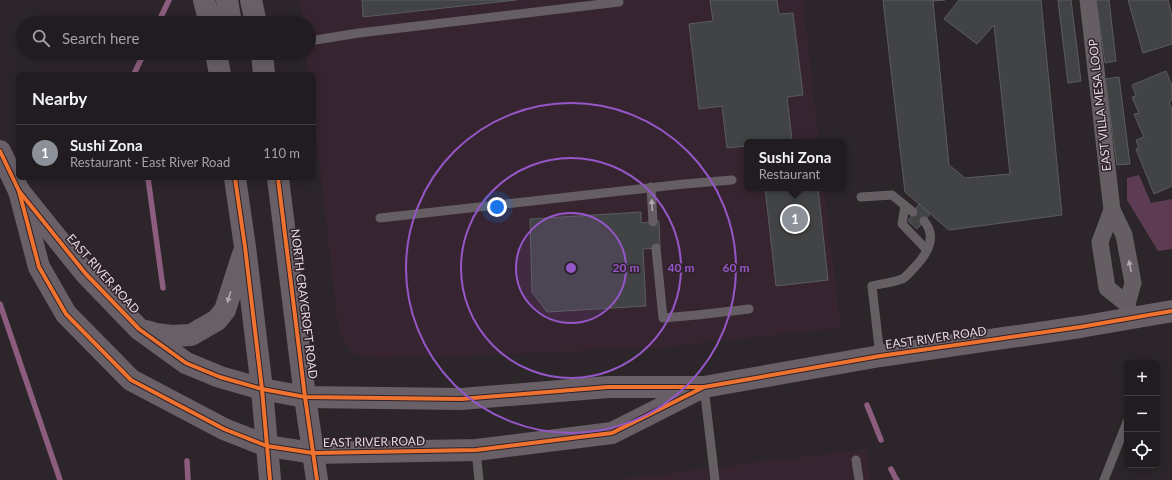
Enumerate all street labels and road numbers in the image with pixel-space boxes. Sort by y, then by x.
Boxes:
street label: EAST VILLA MESA LOOP [1085,38,1114,172]
street label: NORTH CRAYCROFT ROAD [288,228,321,380]
street label: EAST RIVER ROAD [64,231,143,317]
street label: EAST RIVER ROAD [884,323,987,352]
street label: EAST RIVER ROAD [323,433,425,450]

